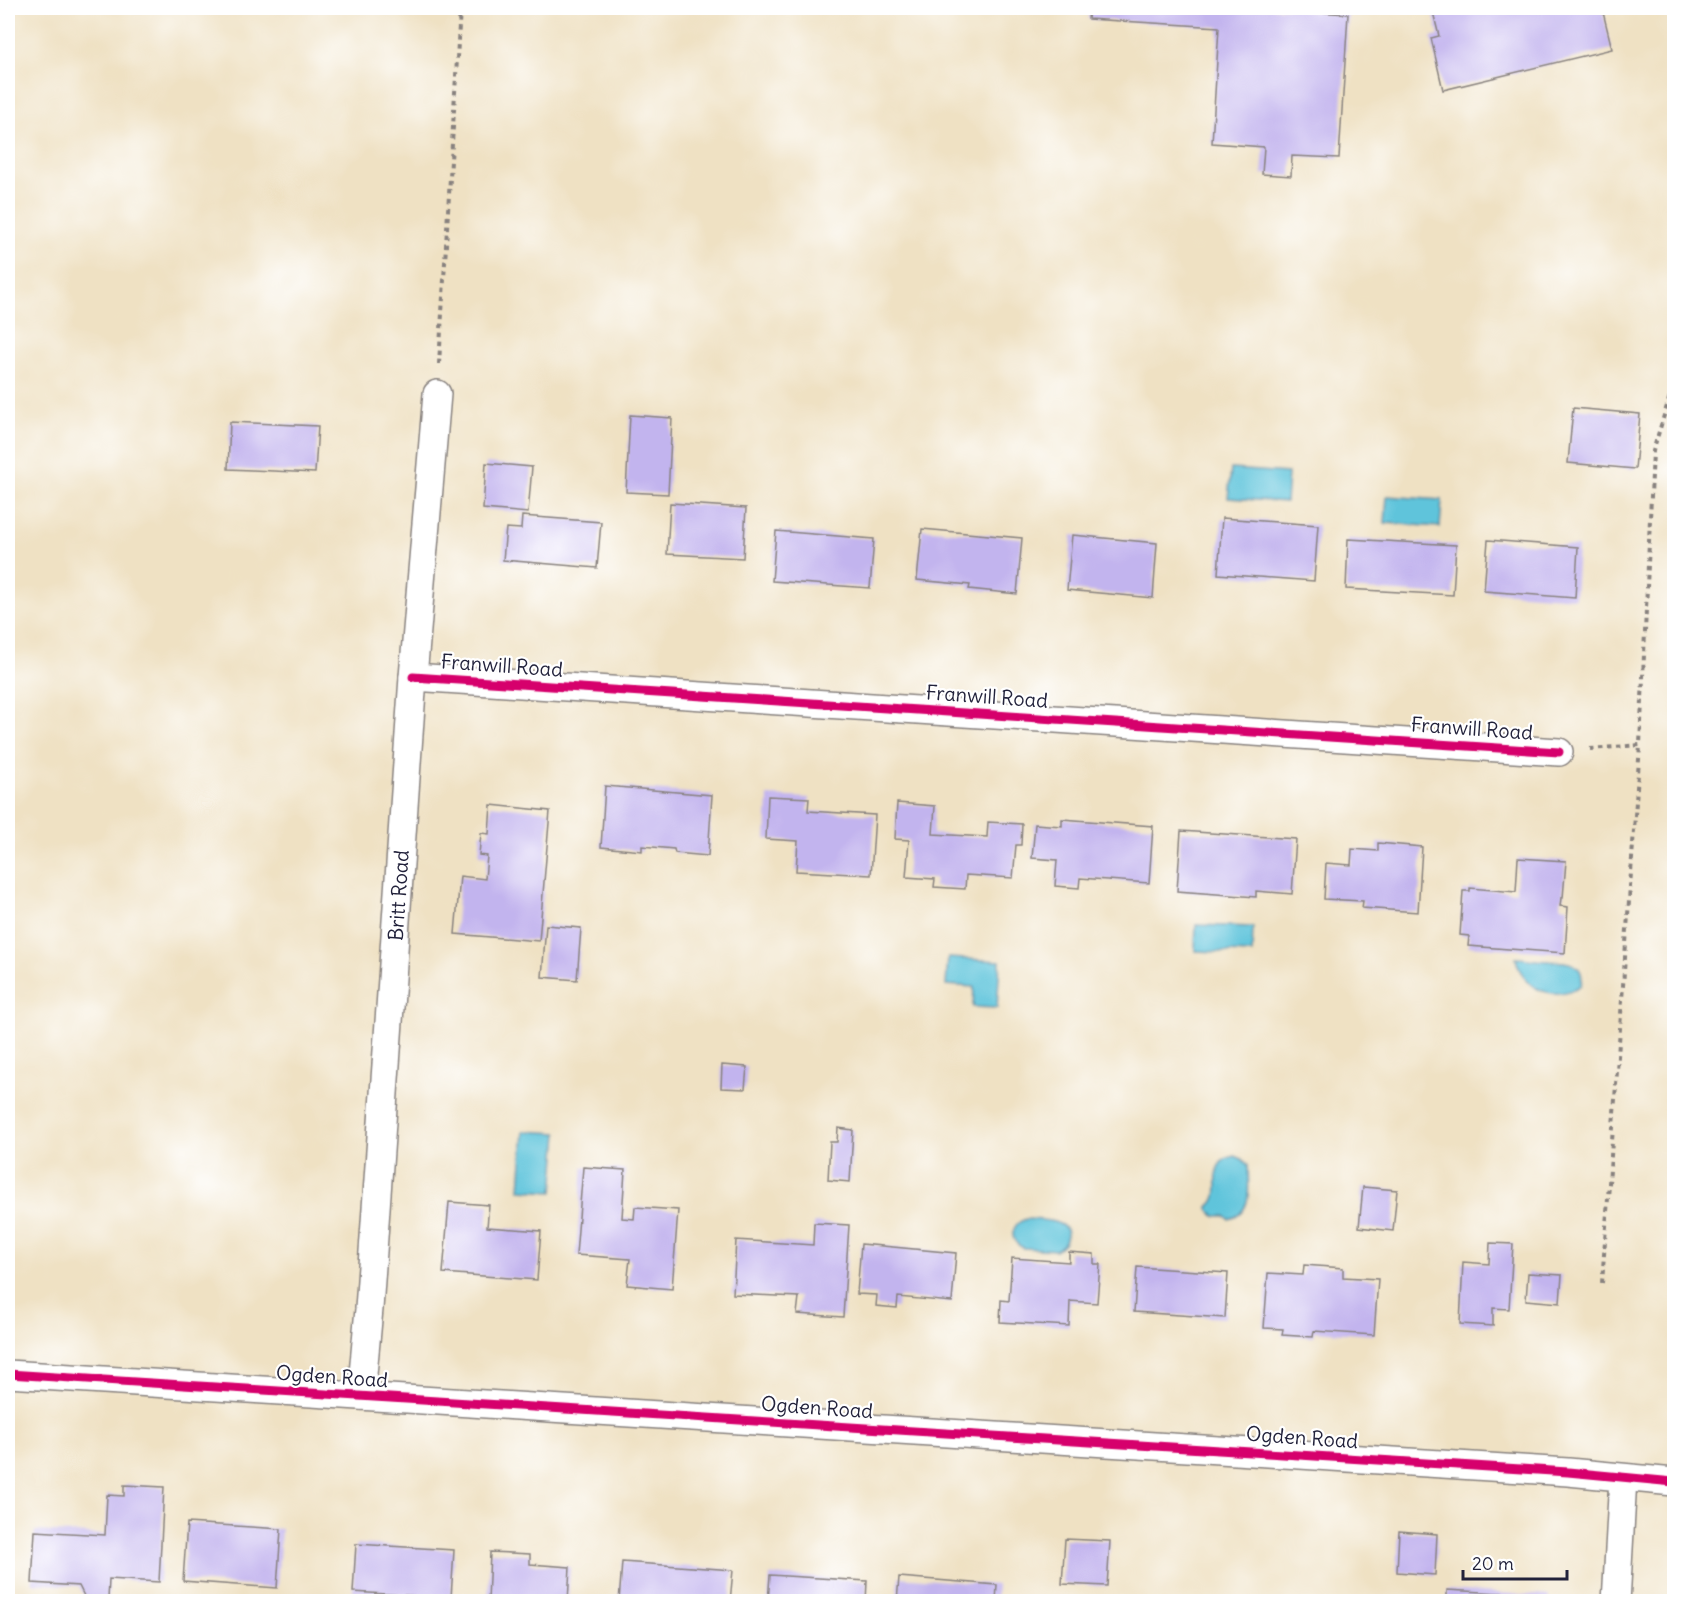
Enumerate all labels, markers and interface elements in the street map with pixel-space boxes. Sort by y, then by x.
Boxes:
street label: Franwill Road [440,648,564,682]
street label: Franwill Road [925,679,1049,713]
street label: Franwill Road [1410,711,1534,745]
street label: Britt Road [382,849,413,942]
street label: Ogden Road [275,1360,389,1392]
street label: Ogden Road [760,1391,874,1423]
street label: Ogden Road [1245,1421,1359,1453]
scale bar [1463,1543,1566,1581]
text: 20 m [1472,1552,1514,1575]

